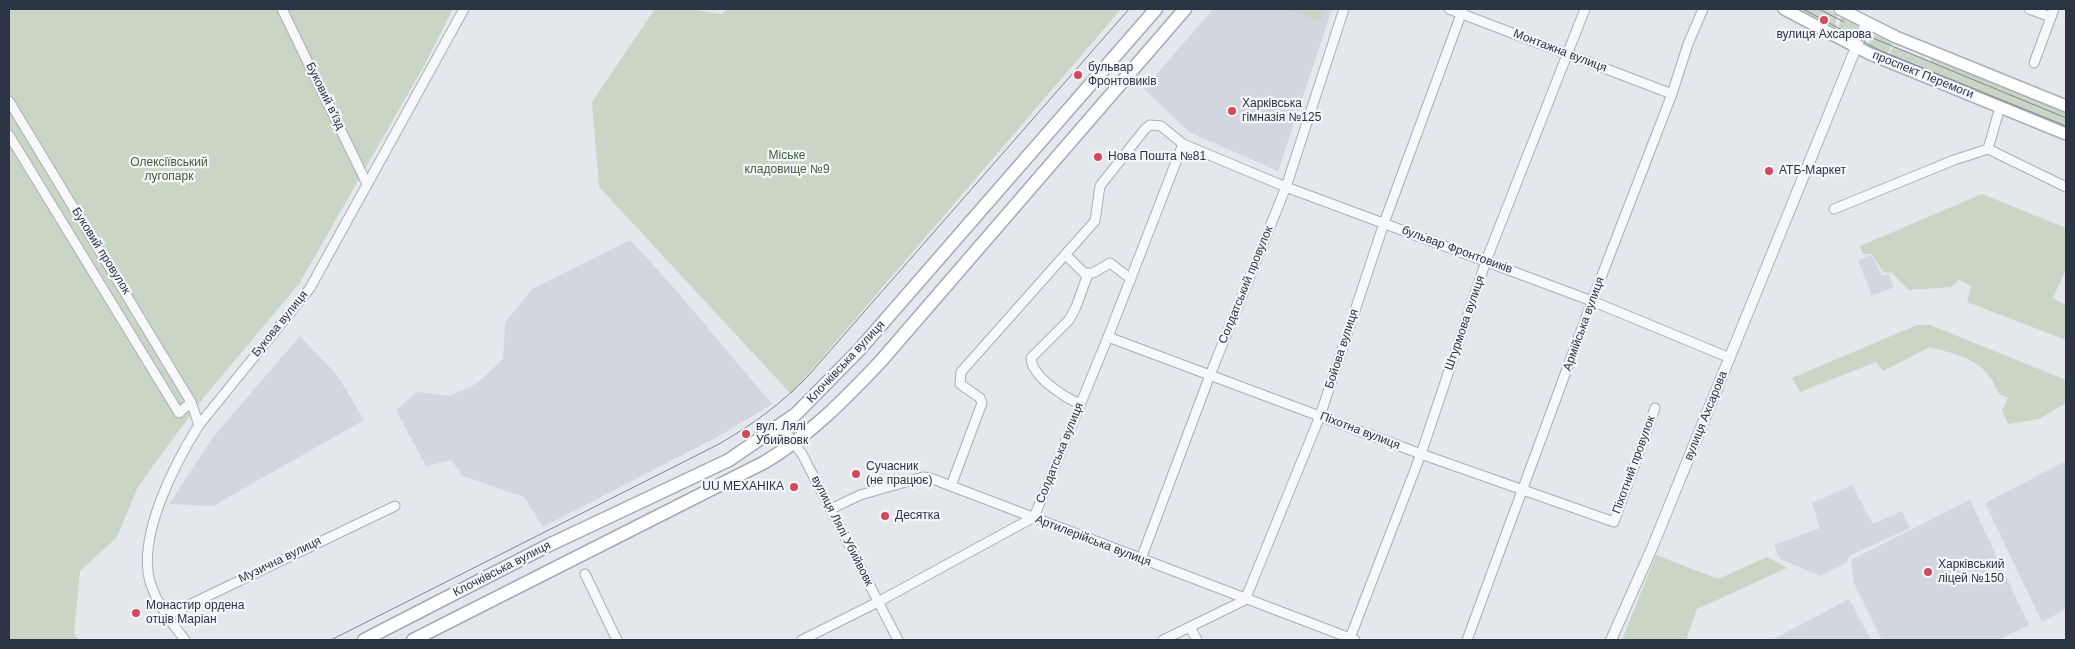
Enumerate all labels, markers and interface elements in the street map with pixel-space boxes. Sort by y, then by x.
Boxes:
marker: вулиця Ахсарова [1818,14,1830,26]
street label: Монтажна вулиця [1511,27,1609,75]
place label: вулиця Ахсарова [1776,28,1872,42]
street label: проспект Перемоги [1870,48,1976,102]
street label: Буковий в'їзд [303,60,347,132]
place label: бульвар Фронтовиків [1088,61,1157,89]
marker: бульвар Фронтовиків [1072,69,1084,81]
place label: Харківська гімназія №125 [1242,97,1321,125]
marker: Харківська гімназія №125 [1226,105,1238,117]
park label: Міське кладовище №9 [744,149,830,177]
place label: Нова Пошта №81 [1108,150,1206,164]
marker: Нова Пошта №81 [1092,151,1104,163]
park label: Олексіївський лугопарк [130,156,208,184]
place label: АТБ-Маркет [1779,164,1846,178]
marker: АТБ-Маркет [1763,165,1775,177]
street label: Буковий провулок [69,205,133,297]
street label: бульвар Фронтовиків [1400,223,1514,277]
street label: Солдатський провулок [1216,224,1276,346]
street label: Штурмова вулиця [1442,274,1488,372]
street label: Армійська вулиця [1560,275,1608,373]
street label: Букова вулиця [249,288,311,360]
street label: Бойова вулиця [1322,307,1362,391]
street label: Клочківська вулиця [804,318,888,406]
street label: вулиця Ахсарова [1682,369,1730,463]
street label: Солдатська вулиця [1033,400,1087,506]
street label: Піхотна вулиця [1318,409,1402,453]
street label: Піхотний провулок [1610,414,1658,516]
place label: вул. Лялі Убийвовк [756,420,808,448]
marker: вул. Лялі Убийвовк [740,428,752,440]
place label: Сучасник (не працює) [866,460,932,488]
marker: Сучасник (не працює) [850,468,862,480]
street label: вулиця Лялі Убийвовк [808,473,876,589]
place label: UU МЕХАНІКА [702,480,784,494]
marker: UU МЕХАНІКА [788,481,800,493]
place label: Десятка [895,509,940,523]
marker: Десятка [879,510,891,522]
street label: Артилерійська вулиця [1033,512,1153,570]
street label: Музична вулиця [236,534,324,586]
street label: Клочківська вулиця [451,538,553,600]
place label: Харківський ліцей №150 [1938,558,2004,586]
marker: Харківський ліцей №150 [1922,566,1934,578]
place label: Монастир ордена отців Маріан [146,599,244,627]
marker: Монастир ордена отців Маріан [130,607,142,619]

